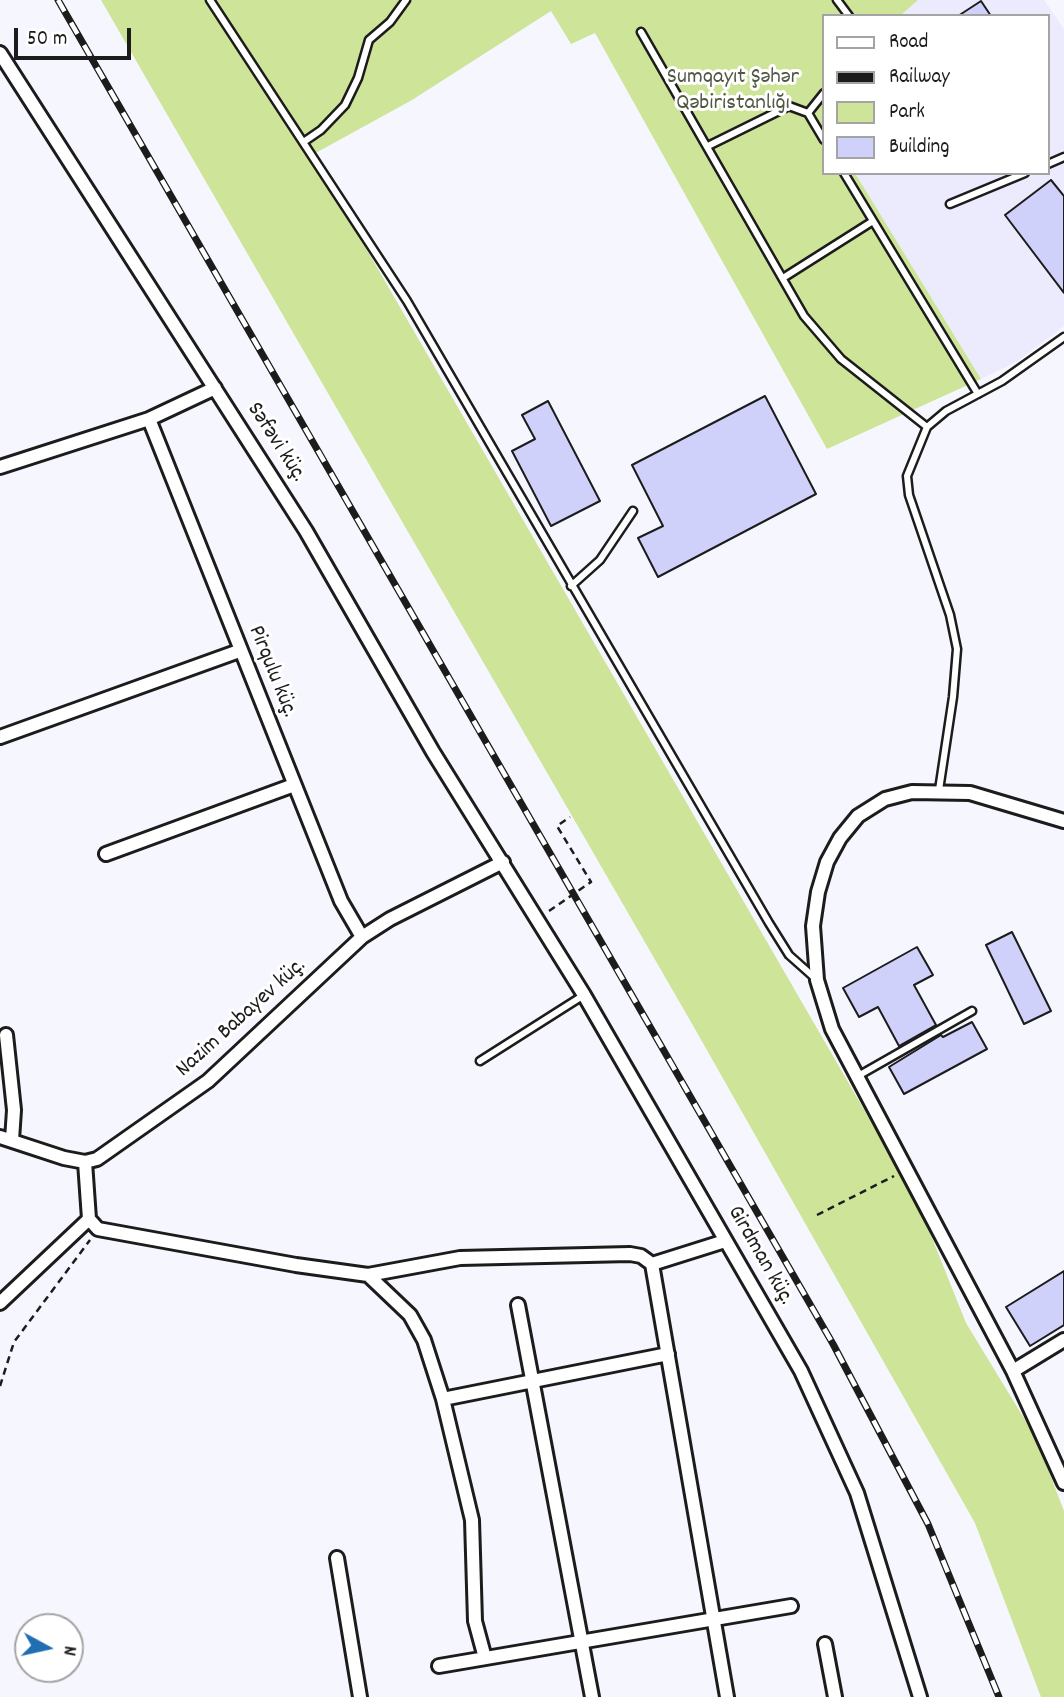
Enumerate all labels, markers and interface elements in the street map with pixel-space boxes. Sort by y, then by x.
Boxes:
scale bar [18,14,135,58]
legend [822,14,1050,175]
text: 50 m [27,25,67,55]
text: Road [889,28,928,58]
text: Railway [889,63,950,93]
park label: Sumqayıt Şəhər Qəbiristanlığı [667,65,799,119]
text: Park [889,98,925,128]
text: Building [889,133,949,163]
street label: Səfəvi küç. [239,398,311,488]
street label: Pirqulu küç. [240,622,302,722]
street label: Nazim Babayev küç. [171,953,313,1085]
street label: Girdman küç. [720,1201,798,1311]
north arrow [14,1613,84,1683]
text: N [54,1644,82,1657]

